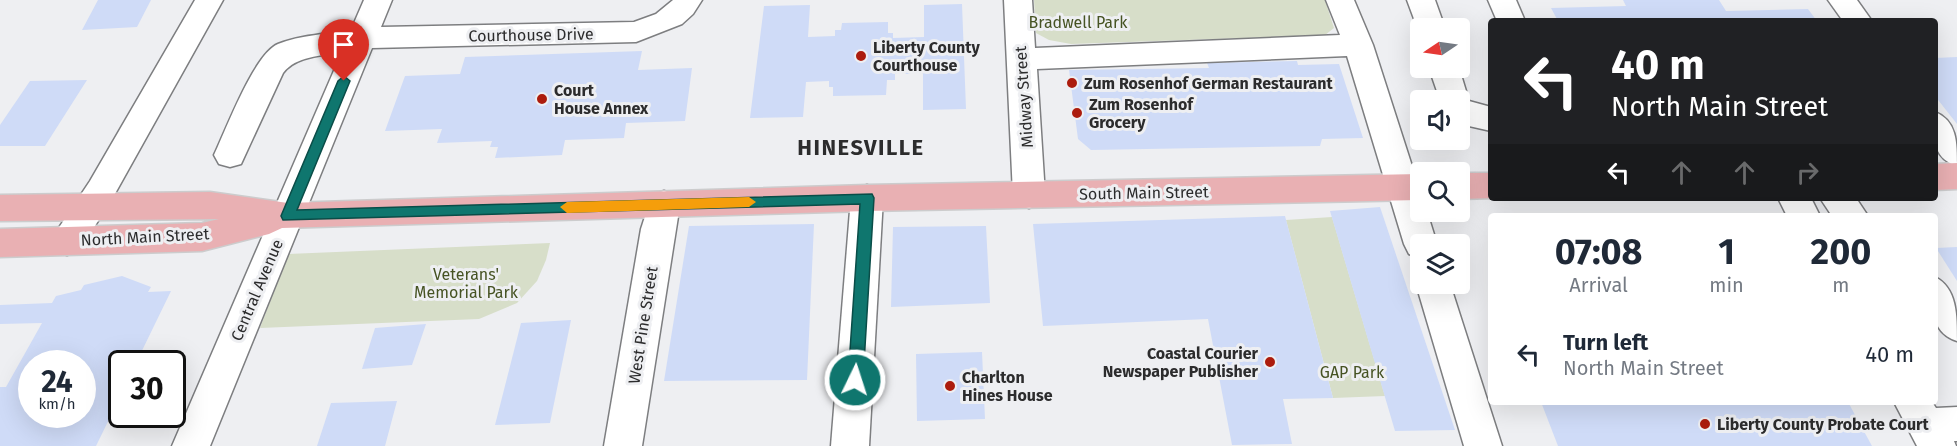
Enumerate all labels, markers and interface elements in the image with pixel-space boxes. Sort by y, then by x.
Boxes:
park label: Bradwell Park [1029,13,1128,32]
north arrow [1410,18,1470,78]
map controls [1410,18,1470,294]
pin [318,19,369,81]
street label: Courthouse Drive [468,24,594,46]
icon: arrive [327,28,360,61]
place label: Liberty County Courthouse [873,38,980,75]
text: 40 m [1611,40,1705,90]
icon: left [1512,42,1590,120]
street label: Midway Street [1011,45,1037,148]
marker: Liberty County Courthouse [854,49,868,63]
place label: Zum Rosenhof German Restaurant [1084,74,1334,93]
marker: Zum Rosenhof German Restaurant [1065,76,1079,90]
place label: Court House Annex [554,81,649,118]
button: sound [1410,90,1470,150]
text: North Main Street [1611,91,1828,123]
marker: Court House Annex [535,92,549,106]
place label: Zum Rosenhof Grocery [1089,95,1194,132]
marker: Zum Rosenhof Grocery [1070,106,1084,120]
district label: HINESVILLE [797,134,925,161]
icon: left [1602,156,1635,189]
icon: ahead [1665,156,1698,189]
icon: ahead [1728,156,1761,189]
icon: right [1791,156,1824,189]
button: search [1410,162,1470,222]
street label: South Main Street [1079,182,1209,204]
street label: North Main Street [80,224,210,250]
text: 07:08 [1555,230,1643,274]
text: 1 [1718,230,1735,274]
text: 200 [1811,230,1871,274]
button: layers [1410,234,1470,294]
street label: Central Avenue [227,236,287,344]
park label: Veterans' Memorial Park [414,265,519,302]
street label: West Pine Street [624,265,662,385]
text: Arrival [1569,273,1628,297]
text: min [1709,273,1744,297]
text: m [1832,273,1849,297]
text: Turn left [1563,329,1648,356]
icon: left [1512,338,1545,371]
text: 40 m [1865,341,1914,368]
place label: Coastal Courier Newspaper Publisher [1103,344,1259,381]
position arrow [823,348,887,412]
speed limit sign: 30 [108,350,186,428]
marker: Coastal Courier Newspaper Publisher [1263,355,1277,369]
text: North Main Street [1563,356,1724,380]
park label: GAP Park [1320,363,1385,382]
text: 24 [41,364,73,400]
place label: Charlton Hines House [962,368,1053,405]
marker: Charlton Hines House [943,379,957,393]
text: km/h [38,395,76,413]
place label: Liberty County Probate Court [1717,415,1930,434]
marker: Liberty County Probate Court [1698,417,1712,431]

